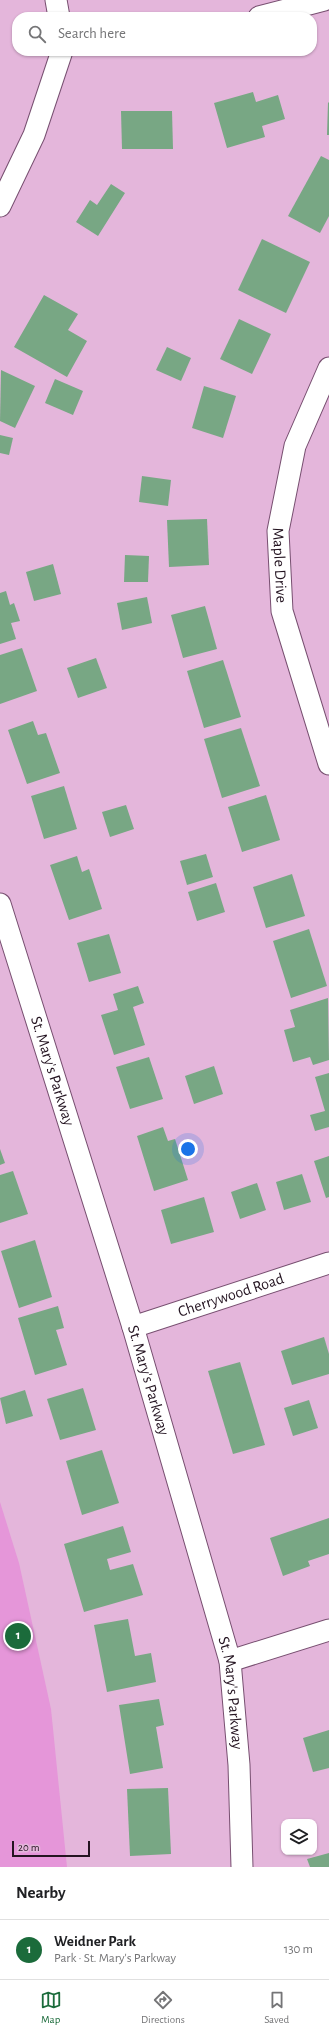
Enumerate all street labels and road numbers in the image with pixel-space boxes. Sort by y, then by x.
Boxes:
street label: Maple Drive [270,527,290,603]
street label: St. Mary's Parkway [28,1014,77,1128]
street label: Cherrywood Road [176,1270,286,1320]
street label: St. Mary's Parkway [125,1323,172,1438]
street label: St. Mary's Parkway [215,1635,246,1750]

